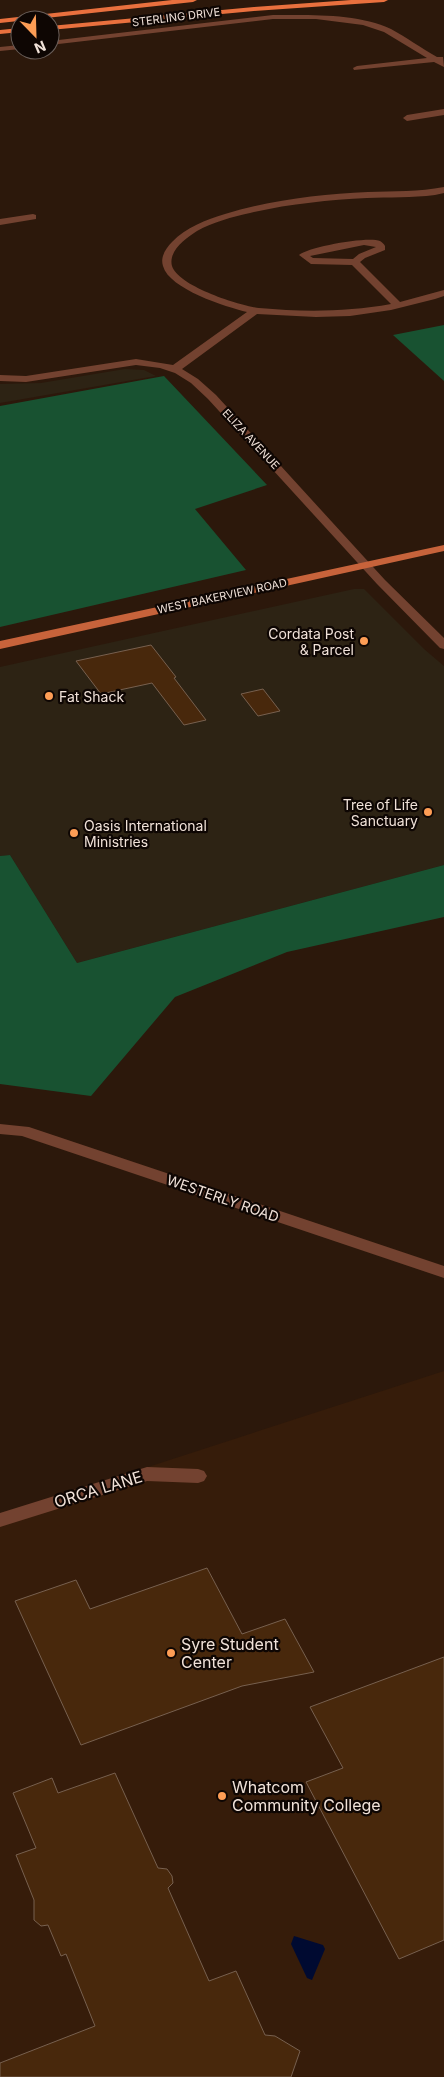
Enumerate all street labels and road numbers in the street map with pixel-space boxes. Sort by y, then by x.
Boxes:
street label: STERLING DRIVE [131,5,221,29]
street label: ELIZA AVENUE [219,406,283,472]
street label: WEST BAKERVIEW ROAD [156,575,288,617]
street label: WESTERLY ROAD [165,1171,281,1225]
street label: ORCA LANE [51,1466,145,1512]

